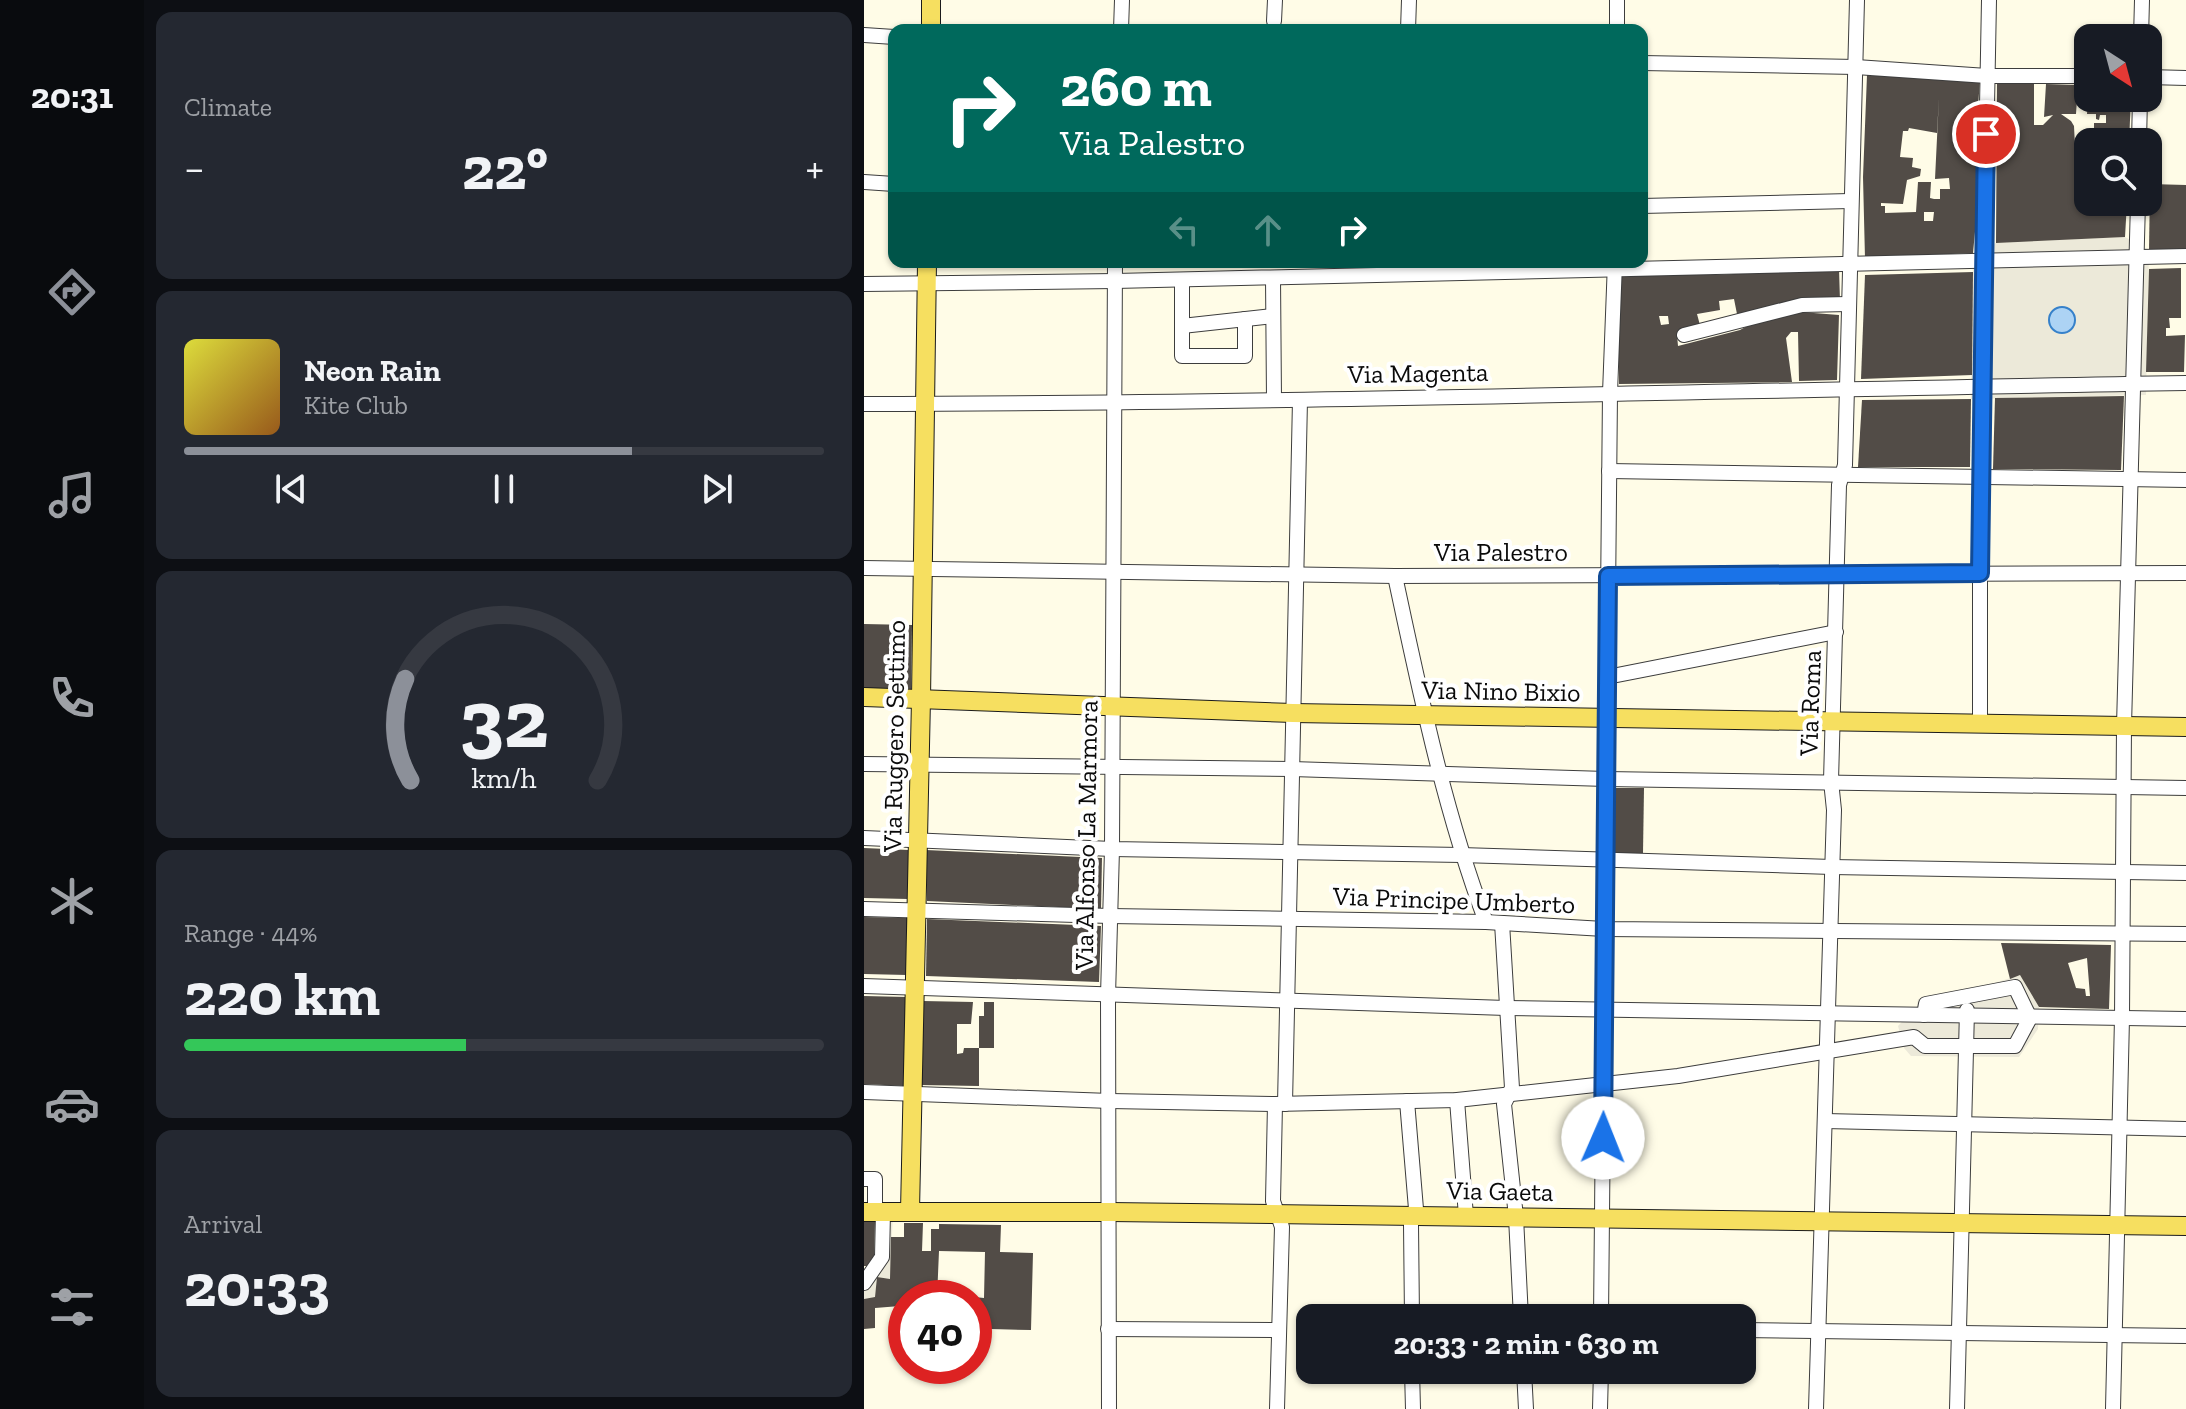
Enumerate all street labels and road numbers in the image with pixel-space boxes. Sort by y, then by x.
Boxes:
street label: Via Magenta [1346,356,1489,390]
street label: Via Palestro [1433,536,1568,568]
street label: Via Ruggero Settimo [876,620,912,853]
street label: Via Roma [1792,649,1828,758]
street label: Via Nino Bixio [1420,674,1581,708]
street label: Via Alfonso La Marmora [1068,699,1104,971]
street label: Via Principe Umberto [1331,880,1576,920]
street label: Via Gaeta [1445,1174,1554,1208]

